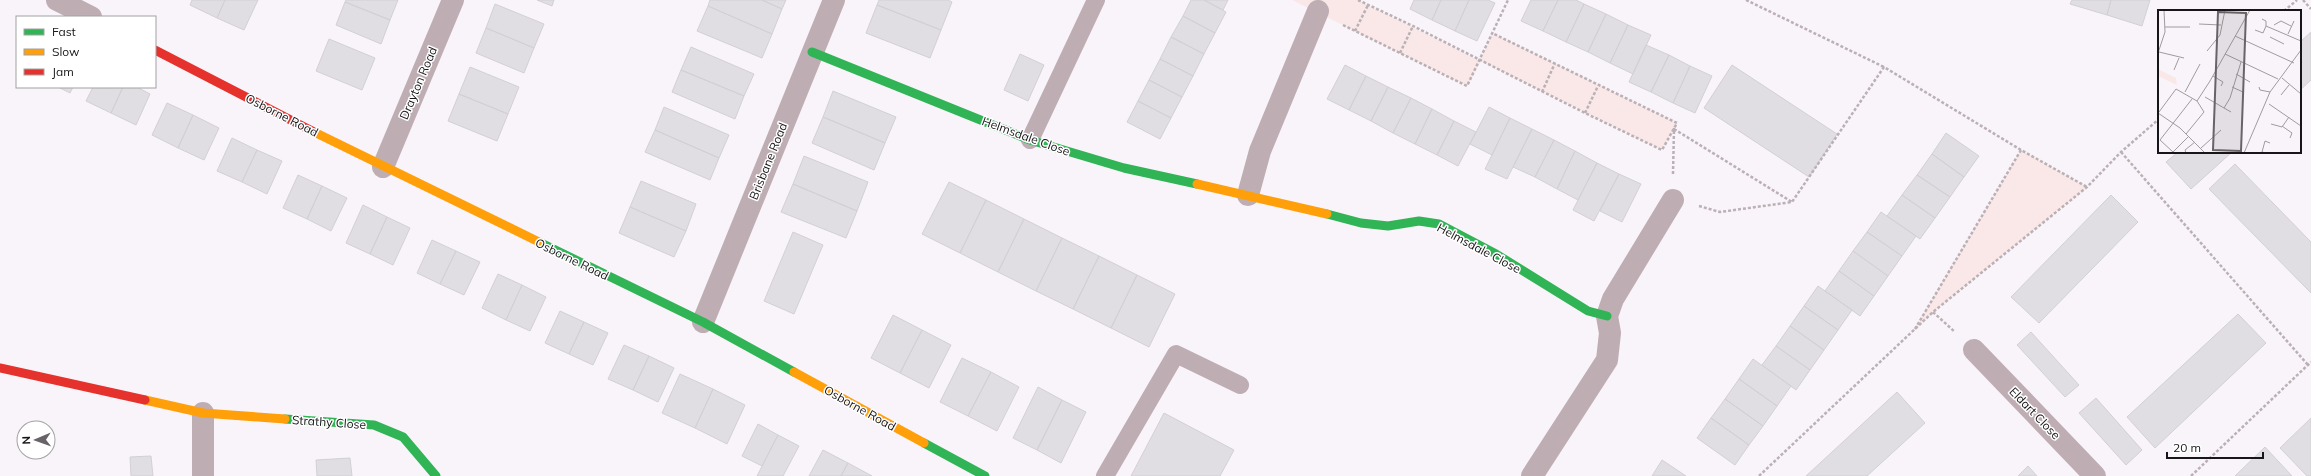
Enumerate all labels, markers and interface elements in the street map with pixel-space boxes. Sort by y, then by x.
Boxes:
inset map [2158,10,2301,153]
legend [16,16,156,88]
text: Fast [52,24,76,39]
text: Slow [52,44,80,59]
street label: Drayton Road [396,44,440,122]
text: Jam [52,64,74,79]
street label: Osborne Road [243,90,321,140]
street label: Helmsdale Close [980,113,1072,159]
street label: Brisbane Road [746,120,790,202]
street label: Helmsdale Close [1435,220,1523,276]
street label: Osborne Road [533,235,611,283]
street label: Osborne Road [821,382,899,434]
street label: Eldart Close [2006,384,2064,442]
street label: Strathy Close [291,412,367,432]
north arrow [16,420,56,460]
scale bar [2167,434,2263,460]
text: N [19,436,33,445]
text: 20 m [2173,440,2201,455]

